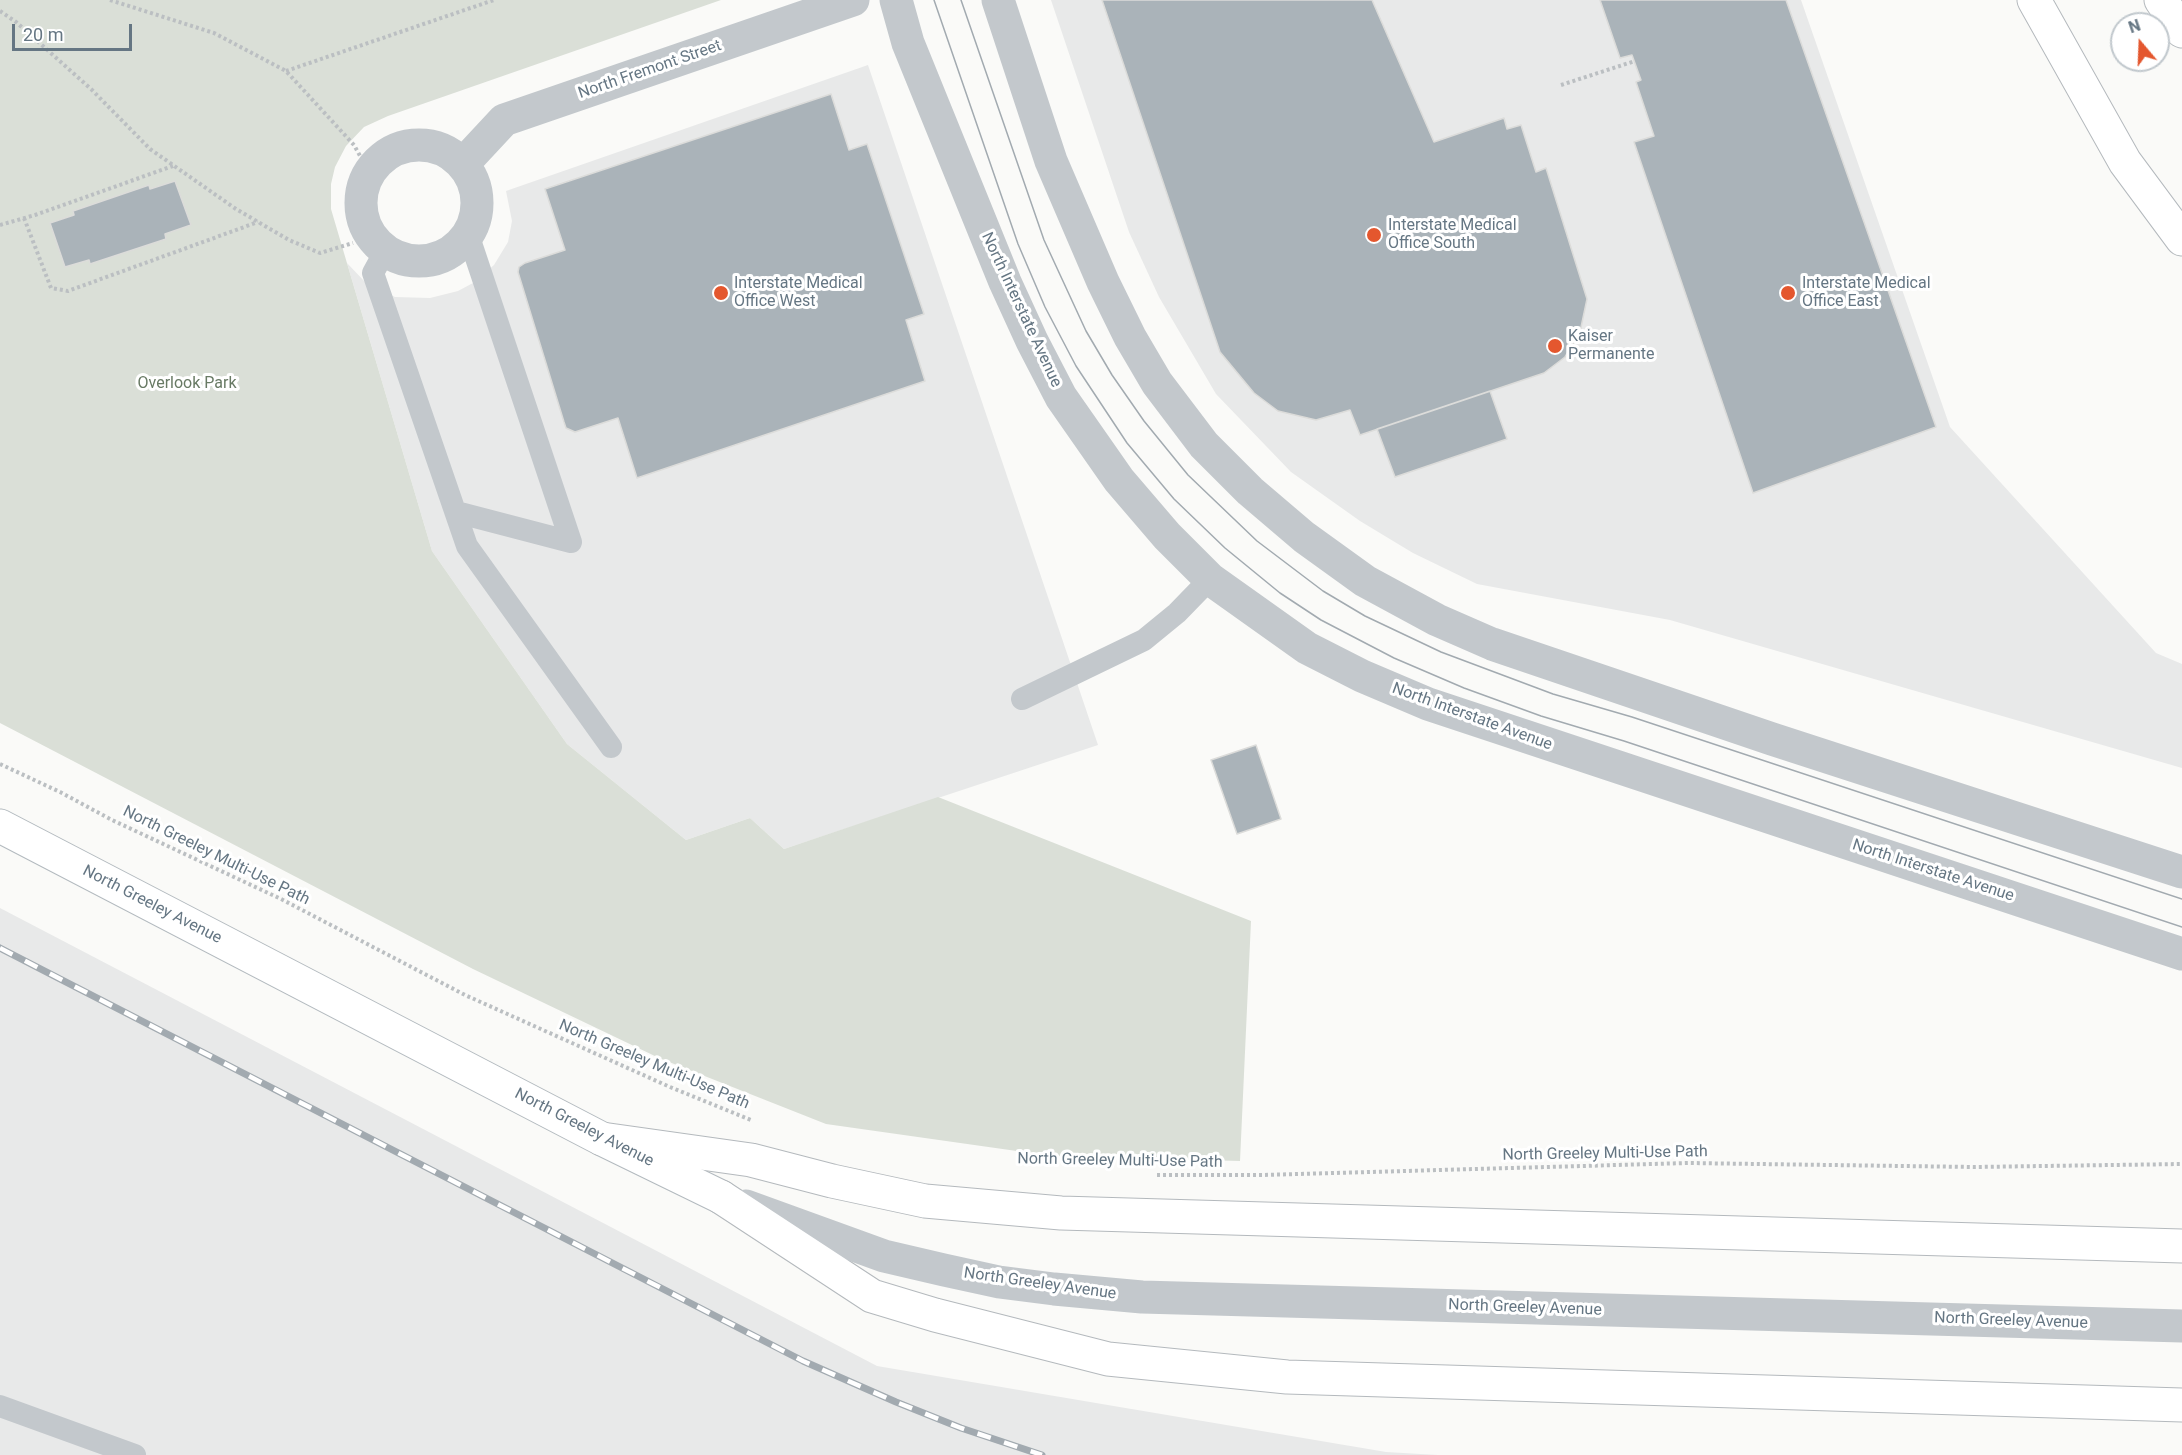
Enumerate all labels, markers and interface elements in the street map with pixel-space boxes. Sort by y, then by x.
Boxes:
scale bar [15,12,135,50]
north arrow [2110,12,2170,72]
text: N [2126,16,2143,37]
text: 20 m [23,24,63,45]
street label: North Fremont Street [576,36,724,104]
place label: Interstate Medical Office South [1388,216,1517,254]
marker: Interstate Medical Office South [1365,226,1383,244]
street label: North Interstate Avenue [977,229,1065,391]
place label: Interstate Medical Office West [734,274,863,312]
place label: Interstate Medical Office East [1802,274,1931,312]
marker: Interstate Medical Office West [712,284,730,302]
marker: Interstate Medical Office East [1779,284,1797,302]
place label: Kaiser Permanente [1568,327,1655,365]
marker: Kaiser Permanente [1546,337,1564,355]
park label: Overlook Park [137,374,237,394]
street label: North Interstate Avenue [1389,679,1555,755]
street label: North Greeley Multi-Use Path [119,802,313,910]
street label: North Interstate Avenue [1850,836,2016,906]
street label: North Greeley Avenue [79,862,225,948]
street label: North Greeley Multi-Use Path [556,1016,752,1114]
street label: North Greeley Avenue [511,1085,657,1171]
street label: North Greeley Multi-Use Path [1502,1143,1708,1165]
street label: North Greeley Multi-Use Path [1017,1150,1223,1172]
street label: North Greeley Avenue [963,1264,1117,1304]
street label: North Greeley Avenue [1448,1296,1602,1320]
street label: North Greeley Avenue [1934,1309,2088,1333]

